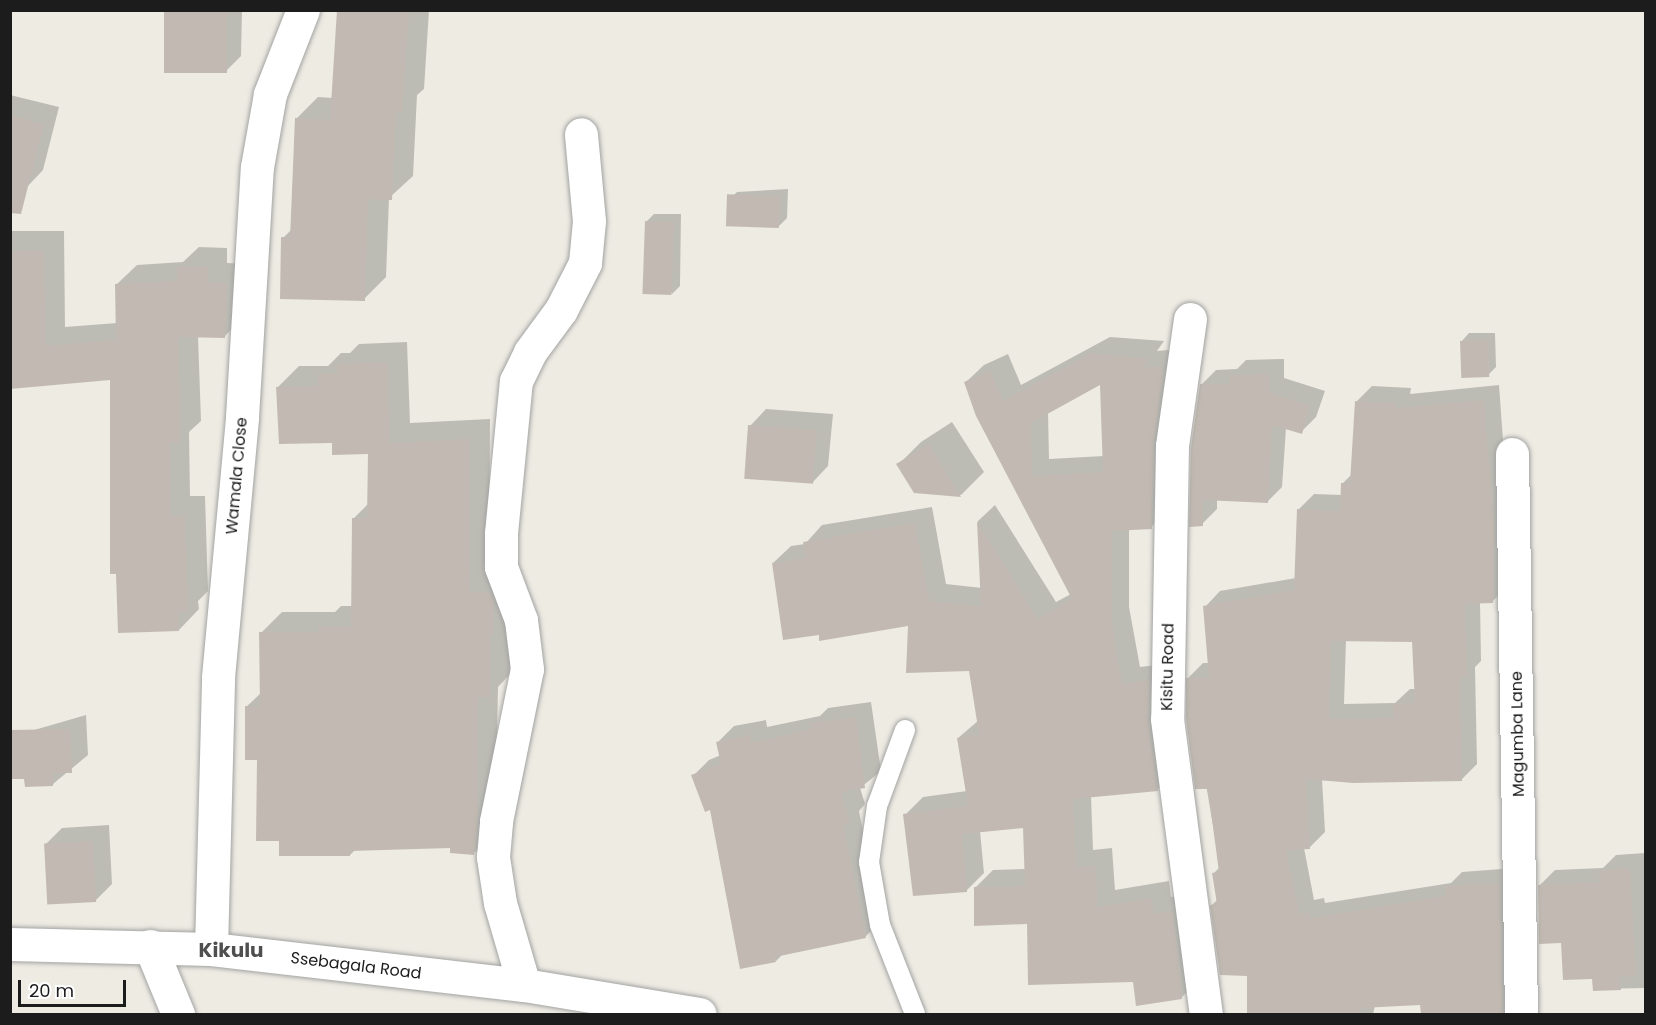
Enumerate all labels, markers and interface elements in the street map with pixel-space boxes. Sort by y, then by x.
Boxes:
street label: Wamala Close [222,417,252,535]
street label: Kisitu Road [1158,623,1178,711]
street label: Magumba Lane [1507,671,1529,797]
district label: Kikulu [198,938,264,962]
street label: Ssebagala Road [290,948,422,984]
scale bar [21,968,129,1006]
text: 20 m [29,978,74,1003]

